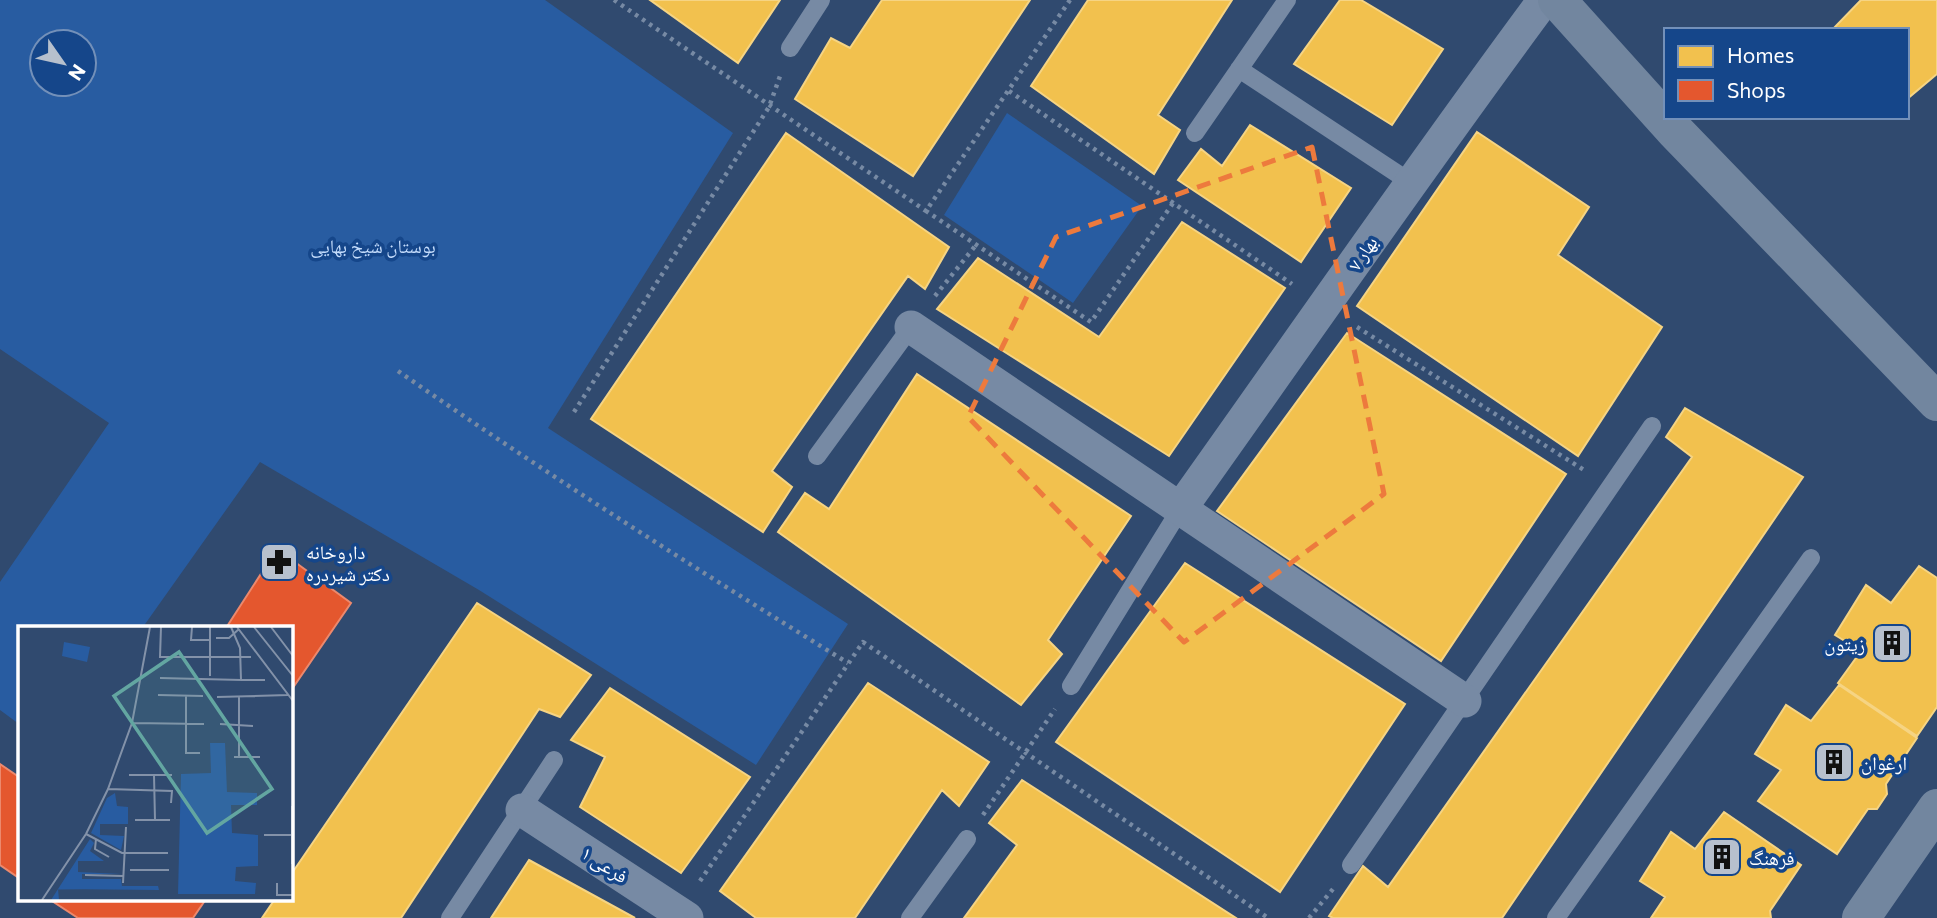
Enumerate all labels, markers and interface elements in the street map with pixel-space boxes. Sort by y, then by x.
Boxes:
north arrow [28,28,98,98]
legend [1664,28,1909,119]
text: Homes [1727,42,1794,67]
text: N [64,60,91,85]
text: Shops [1727,77,1786,102]
street label: بهار ۷ [1342,231,1383,275]
park label: بوستان شیخ بهایی [310,234,436,259]
place label: داروخانه دکتر شیردره [306,540,390,586]
pharmacy icon: داروخانه دکتر شیردره [258,541,300,583]
building icon: زیتون [1871,622,1913,664]
inset map [18,626,292,900]
place label: زیتون [1824,632,1865,656]
building icon: ارغوان [1813,741,1855,783]
place label: ارغوان [1861,751,1907,775]
building icon: فرهنگ [1701,836,1743,878]
street label: فرعی ۱ [577,841,632,888]
place label: فرهنگ [1749,846,1795,870]

